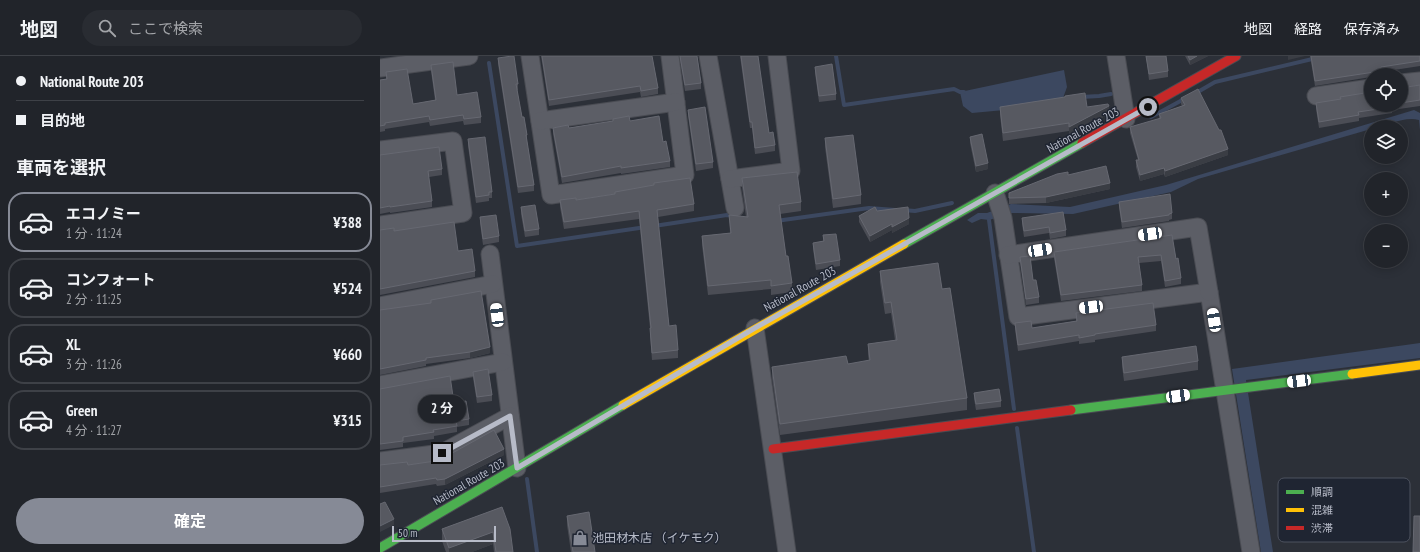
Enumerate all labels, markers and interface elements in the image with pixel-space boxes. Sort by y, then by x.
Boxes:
search box [82,10,362,46]
text: 地図 [20,17,58,41]
icon: search [96,17,118,39]
text: ここで検索 [128,19,203,38]
text: 地図 [1244,20,1272,38]
text: 経路 [1294,20,1322,38]
text: 保存済み [1344,20,1400,38]
map controls [1364,68,1408,268]
button: locate [1364,68,1408,112]
text: National Route 203 [40,72,144,91]
route start [1139,98,1157,116]
street label: National Route 203 [1044,104,1122,156]
text: 目的地 [40,111,85,130]
button: layers [1364,120,1408,164]
text: 車両を選択 [16,156,106,179]
button: + [1364,172,1408,216]
icon: car [18,204,54,240]
text: エコノミー [66,204,141,223]
text: ¥388 [333,213,362,232]
button: − [1364,224,1408,268]
text: 1 分 · 11:24 [66,225,122,242]
car [1137,226,1163,242]
car [1027,242,1053,258]
street label: National Route 203 [761,263,839,315]
icon: car [18,270,54,306]
text: コンフォート [66,270,156,289]
text: ¥524 [333,279,362,298]
text: 2 分 · 11:25 [66,291,122,308]
car [1078,300,1104,314]
car [490,302,504,328]
car [1206,307,1222,333]
text: XL [66,335,80,354]
icon: car [18,336,54,372]
text: ¥660 [333,345,362,364]
text: 3 分 · 11:26 [66,356,122,373]
car [1286,374,1312,388]
car [1165,388,1191,404]
callout: 2 分 [418,395,466,423]
text: 2 分 [431,400,453,417]
text: Green [66,401,98,420]
icon: car [18,402,54,438]
text: ¥315 [333,411,362,430]
text: 4 分 · 11:27 [66,422,122,439]
route end [433,444,451,462]
street label: National Route 203 [430,455,507,508]
legend [1278,478,1410,542]
text: 順調 [1311,485,1333,499]
button: 確定 [16,498,364,544]
text: 混雑 [1311,503,1333,517]
text: 渋滞 [1311,521,1333,535]
scale bar [392,524,496,543]
text: 50 m [398,526,417,540]
shop icon: 池田材木店 （イケモク） [571,529,589,547]
place label: 池田材木店 （イケモク） [592,530,727,545]

